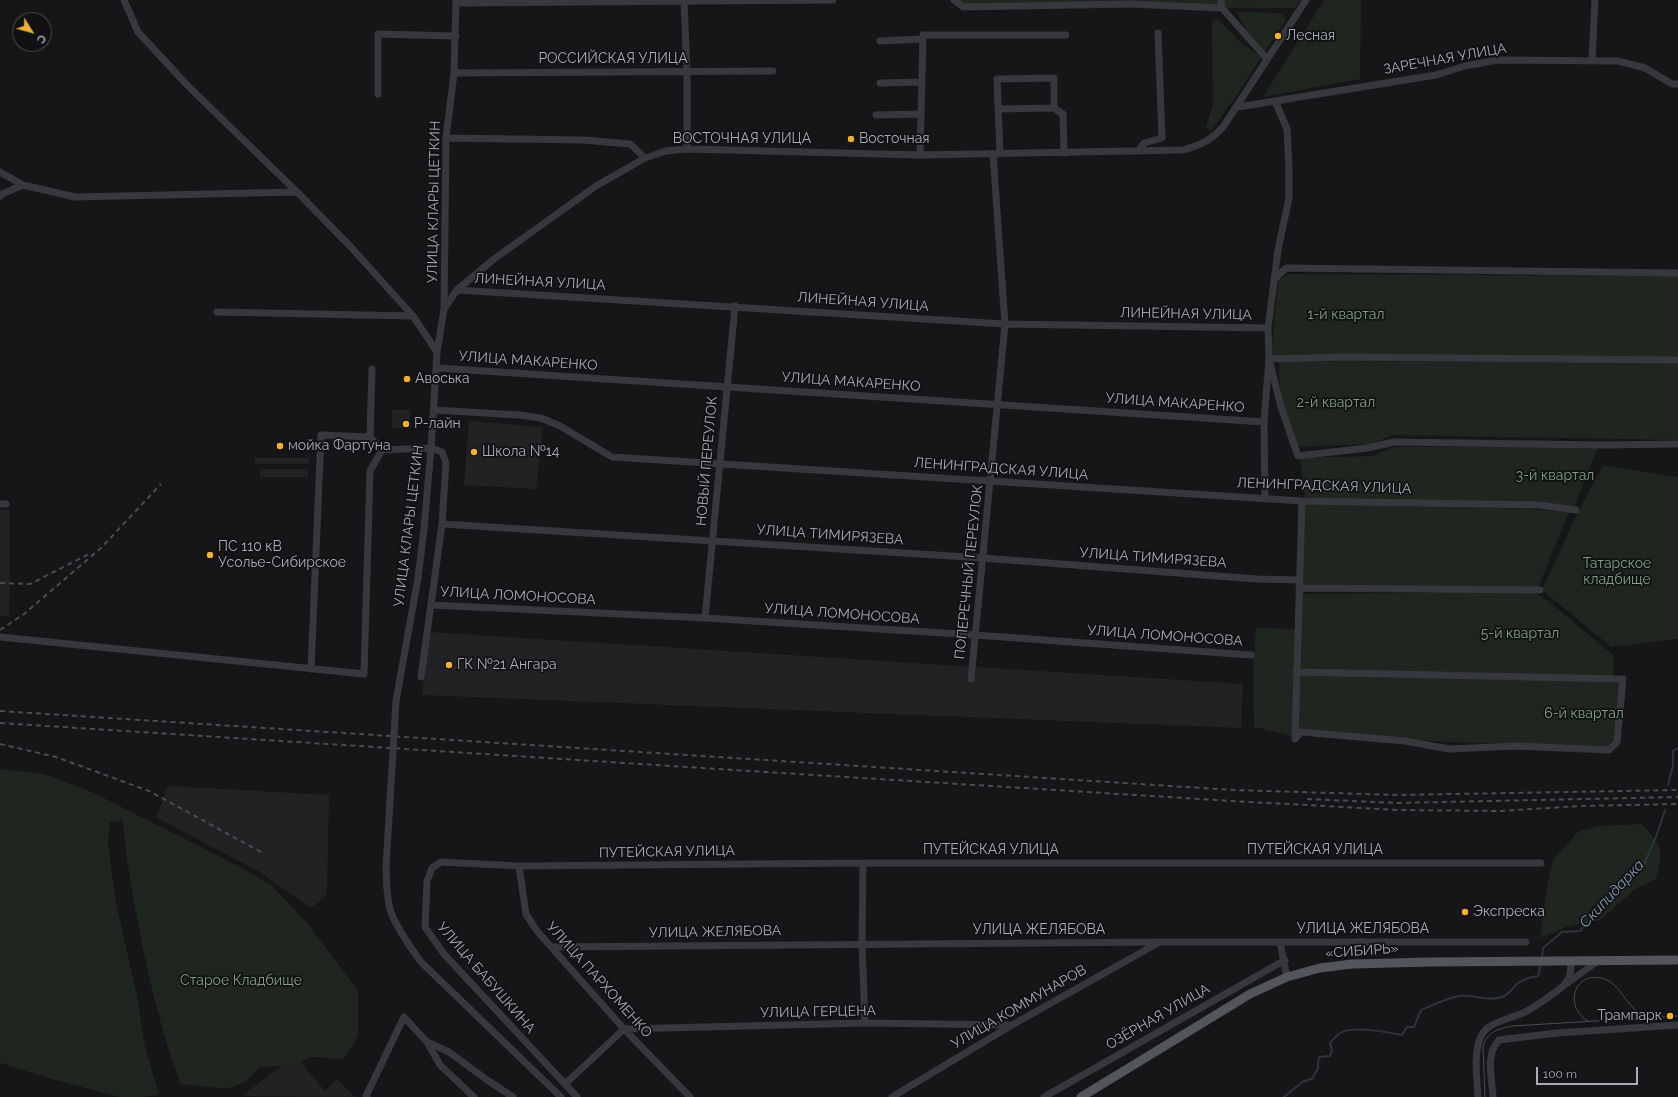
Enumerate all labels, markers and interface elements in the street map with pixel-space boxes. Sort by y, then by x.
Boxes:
north arrow [12,12,52,52]
place label: Лесная [1286,28,1335,44]
marker: Лесная [1273,31,1283,41]
text: С [34,32,49,46]
street label: ЗАРЕЧНАЯ УЛИЦА [1382,40,1508,78]
street label: РОССИЙСКАЯ УЛИЦА [538,51,688,67]
street label: УЛИЦА КЛАРЫ ЦЕТКИН [424,121,444,283]
street label: ВОСТОЧНАЯ УЛИЦА [673,131,811,147]
place label: Восточная [859,131,930,147]
marker: Восточная [846,134,856,144]
street label: ЛИНЕЙНАЯ УЛИЦА [474,270,606,294]
street label: ЛИНЕЙНАЯ УЛИЦА [797,289,929,315]
street label: ЛИНЕЙНАЯ УЛИЦА [1120,304,1252,324]
park label: 1-й квартал [1308,307,1384,323]
street label: УЛИЦА МАКАРЕНКО [458,348,598,374]
street label: УЛИЦА МАКАРЕНКО [781,369,921,395]
place label: Авоська [415,371,470,387]
marker: Авоська [402,374,412,384]
street label: УЛИЦА МАКАРЕНКО [1105,390,1245,416]
street label: НОВЫЙ ПЕРЕУЛОК [693,395,721,527]
park label: 2-й квартал [1297,395,1375,411]
place label: Р-лайн [414,416,461,432]
marker: Р-лайн [401,419,411,429]
place label: мойка Фартуна [288,438,391,454]
marker: мойка Фартуна [275,441,285,451]
street label: УЛИЦА КЛАРЫ ЦЕТКИН [391,444,427,608]
place label: Школа №14 [482,444,559,460]
marker: Школа №14 [469,447,479,457]
street label: ЛЕНИНГРАДСКАЯ УЛИЦА [913,455,1089,483]
park label: 3-й квартал [1516,468,1594,484]
street label: ЛЕНИНГРАДСКАЯ УЛИЦА [1236,475,1412,497]
street label: ПОПЕРЕЧНЫЙ ПЕРЕУЛОК [951,484,987,660]
street label: УЛИЦА ТИМИРЯЗЕВА [756,521,904,549]
place label: ПС 110 кВ Усолье-Сибирское [218,539,346,572]
street label: УЛИЦА ТИМИРЯЗЕВА [1079,544,1227,572]
marker: ПС 110 кВ Усолье-Сибирское [205,550,215,560]
park label: Татарское кладбище [1583,556,1651,588]
street label: УЛИЦА ЛОМОНОСОВА [440,584,596,608]
street label: УЛИЦА ЛОМОНОСОВА [764,600,920,628]
street label: УЛИЦА ЛОМОНОСОВА [1087,622,1243,650]
park label: 5-й квартал [1481,626,1559,642]
place label: ГК №21 Ангара [457,657,557,673]
marker: ГК №21 Ангара [444,660,454,670]
park label: 6-й квартал [1544,706,1624,722]
street label: ПУТЕЙСКАЯ УЛИЦА [599,842,735,862]
street label: ПУТЕЙСКАЯ УЛИЦА [923,842,1059,858]
street label: ПУТЕЙСКАЯ УЛИЦА [1247,842,1383,858]
water label: Скипидарка [1576,856,1648,932]
place label: Экспреска [1473,904,1545,920]
marker: Экспреска [1460,907,1470,917]
street label: УЛИЦА БАБУШКИНА [433,919,539,1037]
street label: УЛИЦА ПАРХОМЕНКО [543,919,655,1041]
street label: УЛИЦА ЖЕЛЯБОВА [1297,921,1429,937]
street label: УЛИЦА ЖЕЛЯБОВА [649,922,781,942]
street label: УЛИЦА ЖЕЛЯБОВА [973,922,1105,938]
street label: «СИБИРЬ» [1325,940,1399,962]
street label: УЛИЦА КОММУНАРОВ [949,961,1089,1053]
park label: Старое Кладбище [180,973,302,989]
street label: ОЗЁРНАЯ УЛИЦА [1103,981,1213,1053]
street label: УЛИЦА ГЕРЦЕНА [760,1003,876,1021]
place label: Трампарк [1597,1008,1662,1024]
marker: Трампарк [1665,1011,1675,1021]
scale bar [1538,1059,1640,1085]
text: 100 m [1543,1067,1577,1081]

